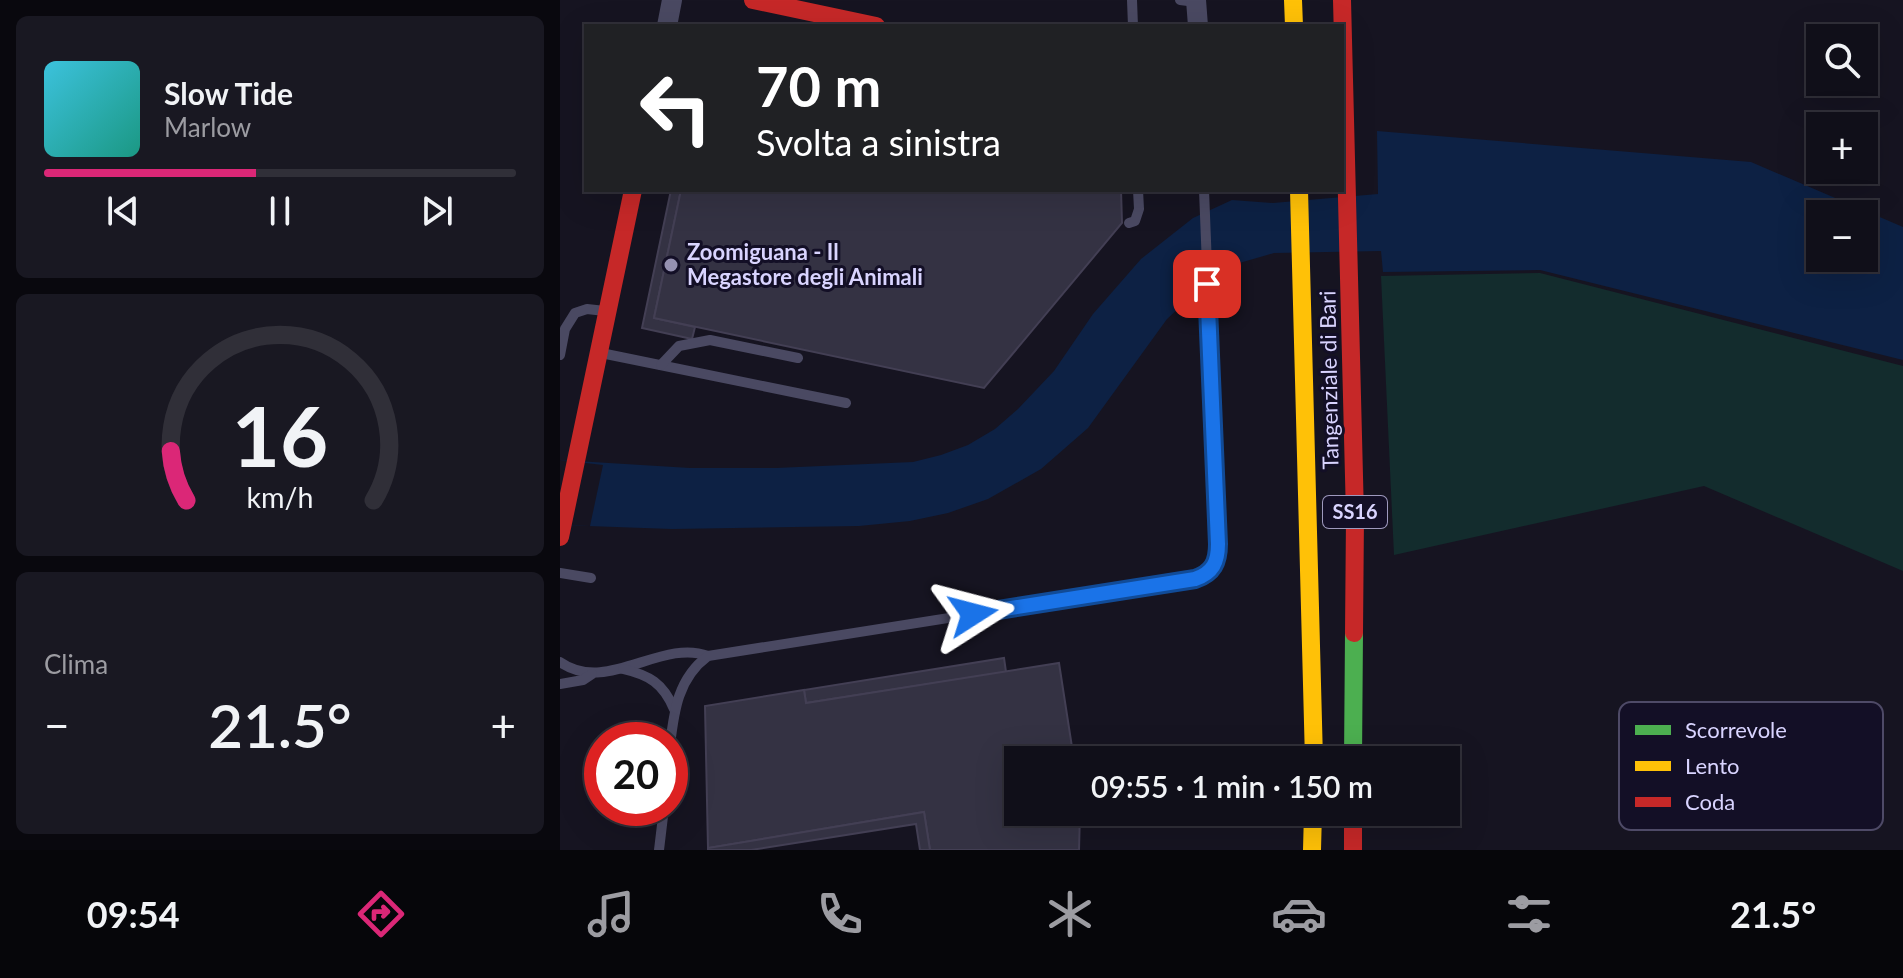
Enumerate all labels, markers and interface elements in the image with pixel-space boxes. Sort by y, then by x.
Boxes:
map controls [1806,24,1878,272]
button: search [1806,24,1878,96]
text: 70 m [756,52,881,119]
icon: left [624,56,728,160]
text: Slow Tide [164,75,293,111]
text: Marlow [164,111,251,143]
button: + [1806,112,1878,184]
text: Svolta a sinistra [756,120,1001,164]
icon: previous [101,189,145,233]
icon: pause [258,189,302,233]
icon: next [415,189,459,233]
button: − [1806,200,1878,272]
place label: Zoomiguana - Il Megastore degli Animali [687,238,923,290]
pin [1173,250,1241,318]
marker: Zoomiguana - Il Megastore degli Animali [662,256,680,274]
icon: arrive [1185,262,1229,306]
street label: Tangenziale di Bari [1313,290,1344,470]
text: 16 [232,385,328,485]
text: km/h [247,480,313,514]
road number: SS16 [1323,496,1387,528]
position arrow [931,572,1015,656]
text: Clima [44,648,108,680]
text: 21.5° [208,689,352,761]
text: − [44,699,70,751]
text: + [490,699,516,751]
legend [1619,702,1883,830]
text: Scorrevole [1685,716,1787,743]
speed limit sign: 20 [584,722,688,826]
text: Lento [1685,752,1740,779]
text: 09:55 · 1 min · 150 m [1091,768,1373,804]
text: Coda [1685,788,1735,815]
icon: directions [353,886,409,942]
icon: music [583,886,639,942]
icon: phone [812,886,868,942]
icon: climate [1042,886,1098,942]
icon: car [1271,886,1327,942]
icon: filters [1501,886,1557,942]
text: 09:54 [87,892,180,936]
text: 21.5° [1730,892,1816,936]

